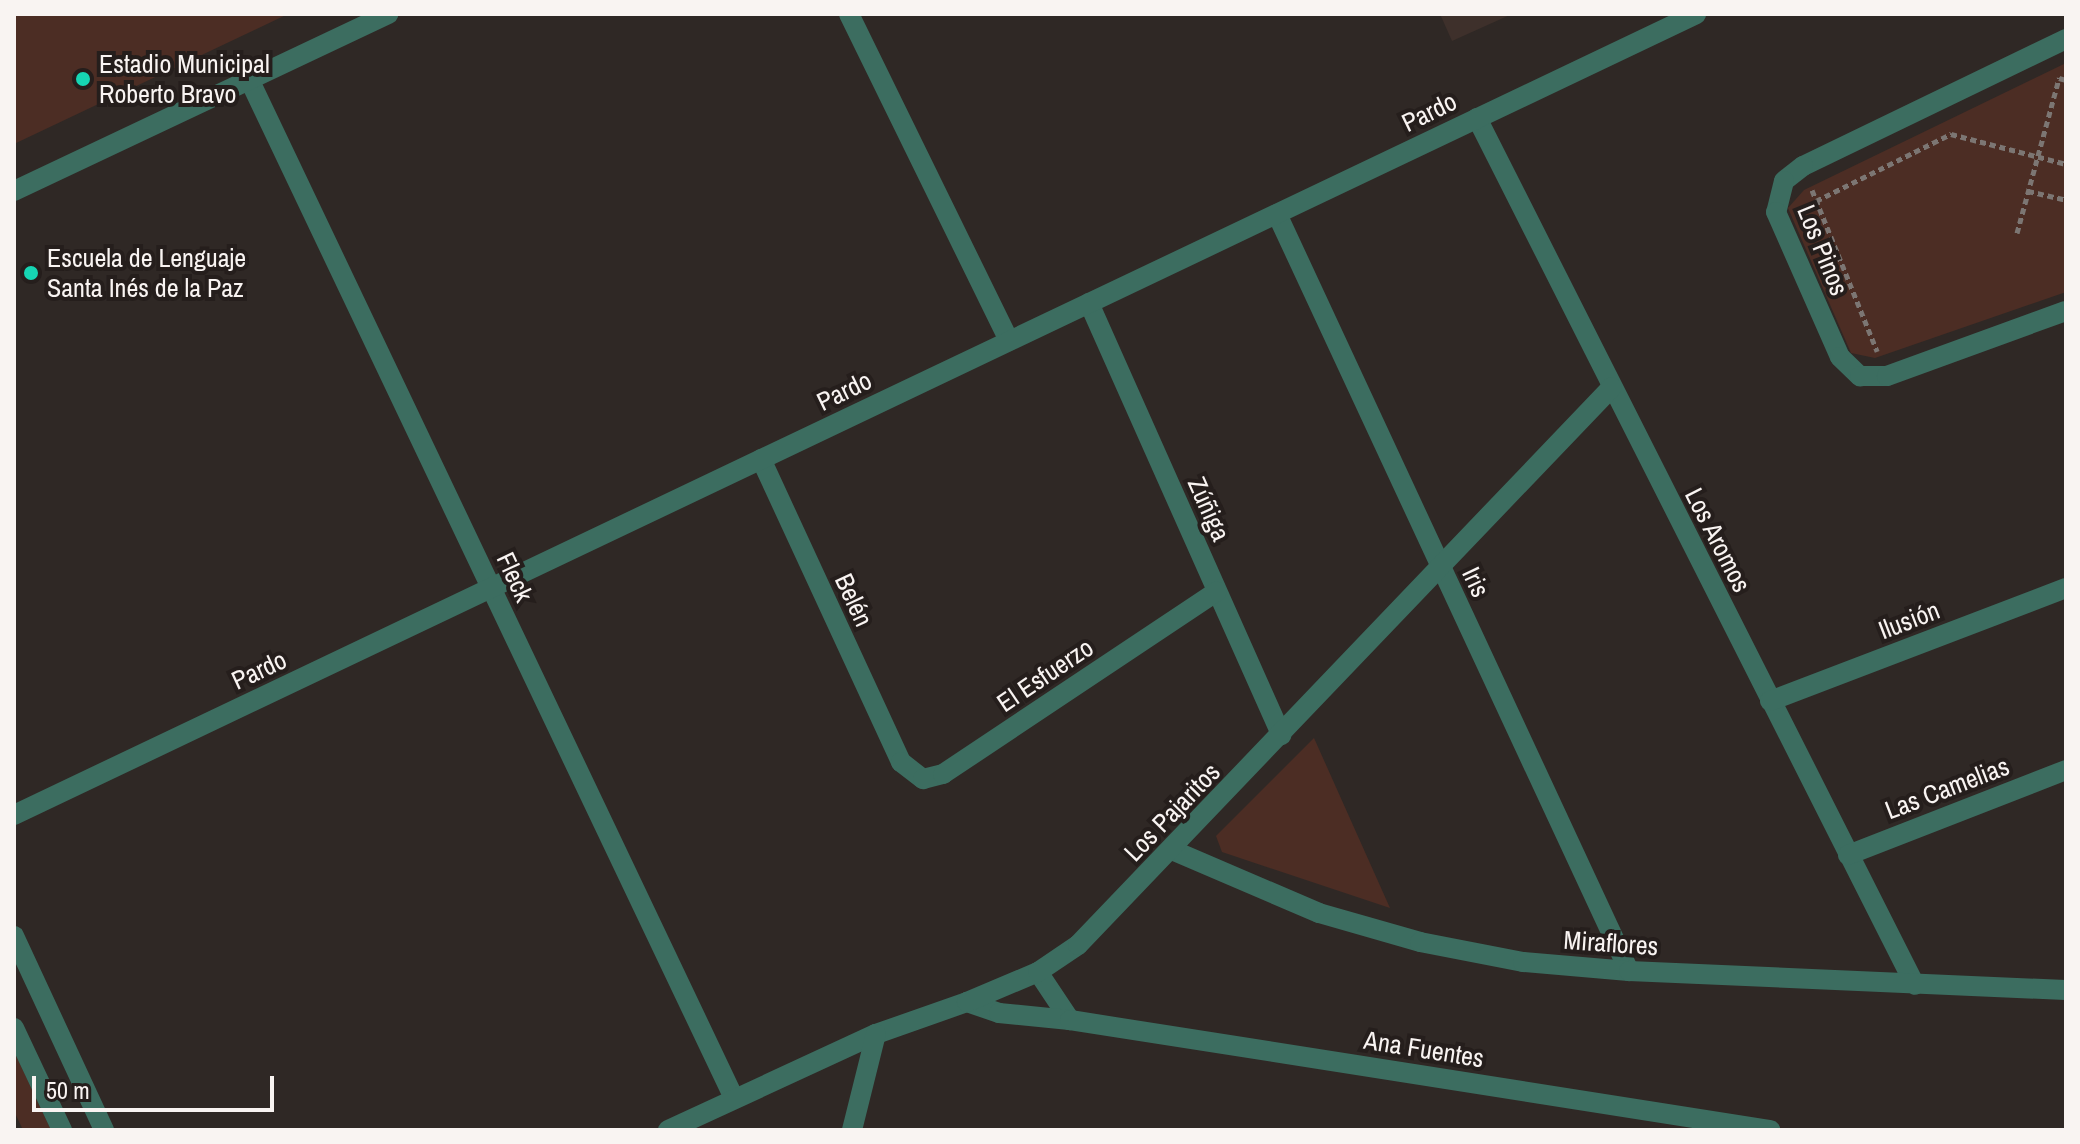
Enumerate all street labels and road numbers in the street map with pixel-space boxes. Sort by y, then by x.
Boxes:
street label: Pardo [1397,86,1461,138]
street label: Los Pinos [1791,200,1855,300]
street label: Pardo [812,365,876,417]
street label: Zúñiga [1181,472,1237,546]
street label: Los Aromos [1678,482,1758,598]
street label: Fleck [490,547,540,607]
street label: Iris [1456,562,1496,602]
street label: Belén [828,569,880,631]
street label: Ilusión [1874,594,1944,646]
street label: El Esfuerzo [991,632,1099,718]
street label: Pardo [227,644,291,696]
street label: Las Camelias [1881,750,2013,826]
street label: Los Pajaritos [1118,756,1226,868]
street label: Miraflores [1563,924,1659,962]
street label: Ana Fuentes [1362,1024,1486,1074]

